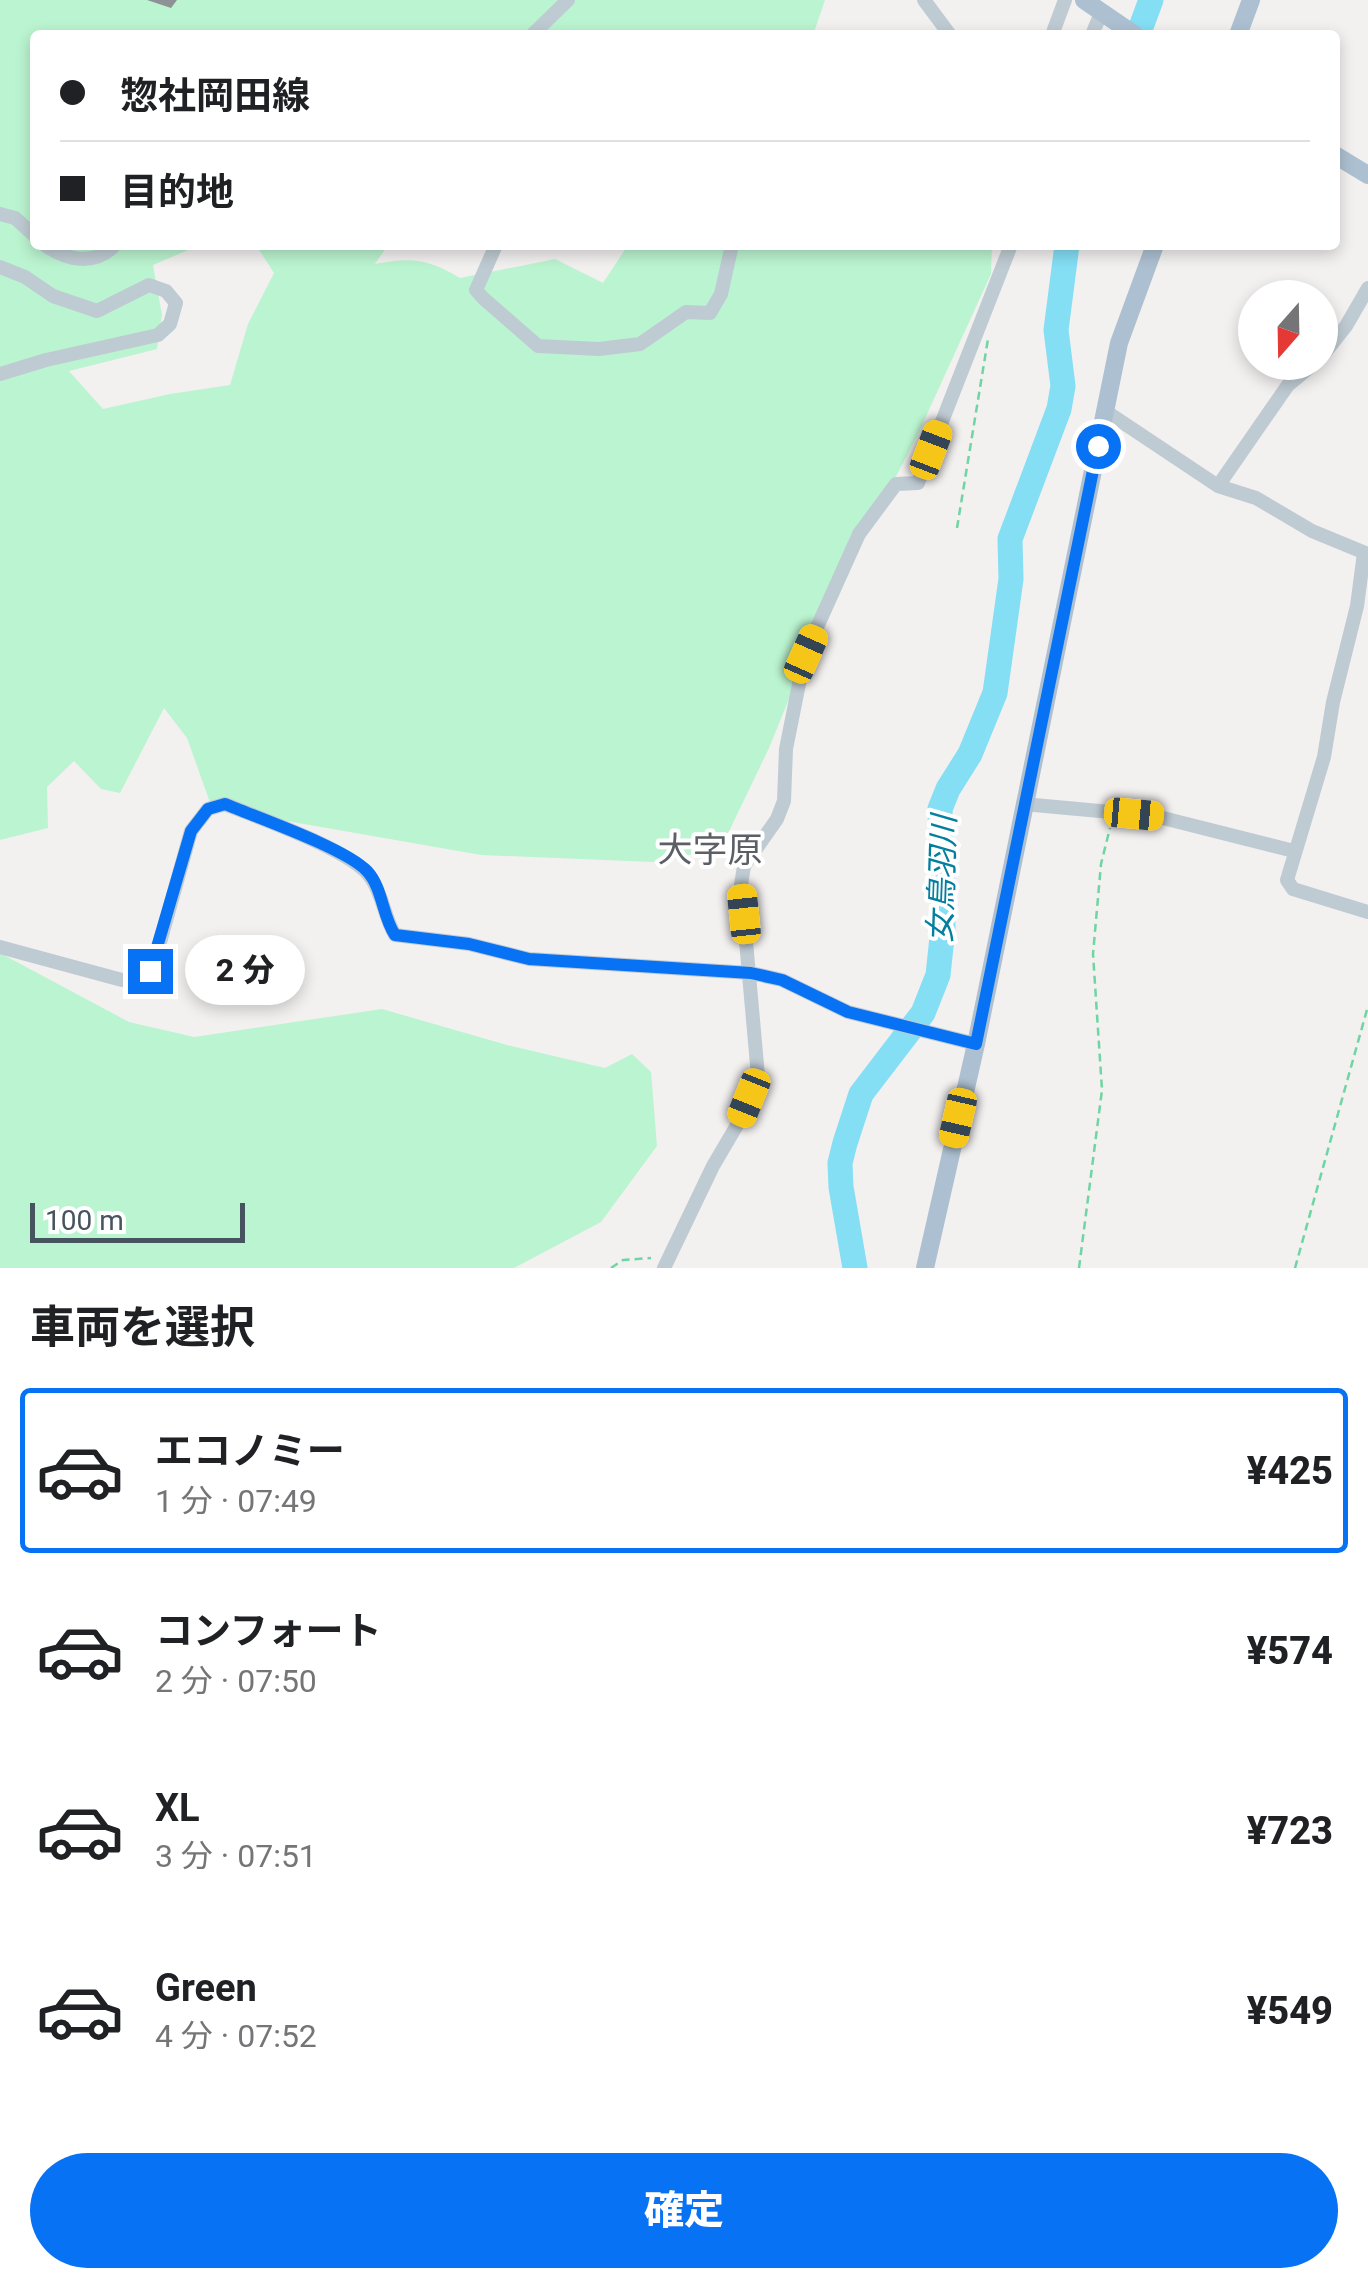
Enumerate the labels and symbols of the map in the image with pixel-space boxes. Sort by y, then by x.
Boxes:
north arrow [1238,280,1338,380]
car [906,417,956,483]
route start [1076,424,1121,469]
car [780,620,832,688]
car [1103,796,1165,832]
water label: 女鳥羽川 [921,811,963,944]
district label: 大字原 [657,830,763,871]
car [726,883,762,945]
callout: 2 分 [185,936,305,1006]
route end [128,949,173,994]
car [724,1065,774,1131]
car [937,1085,979,1151]
scale bar [30,1198,245,1242]

